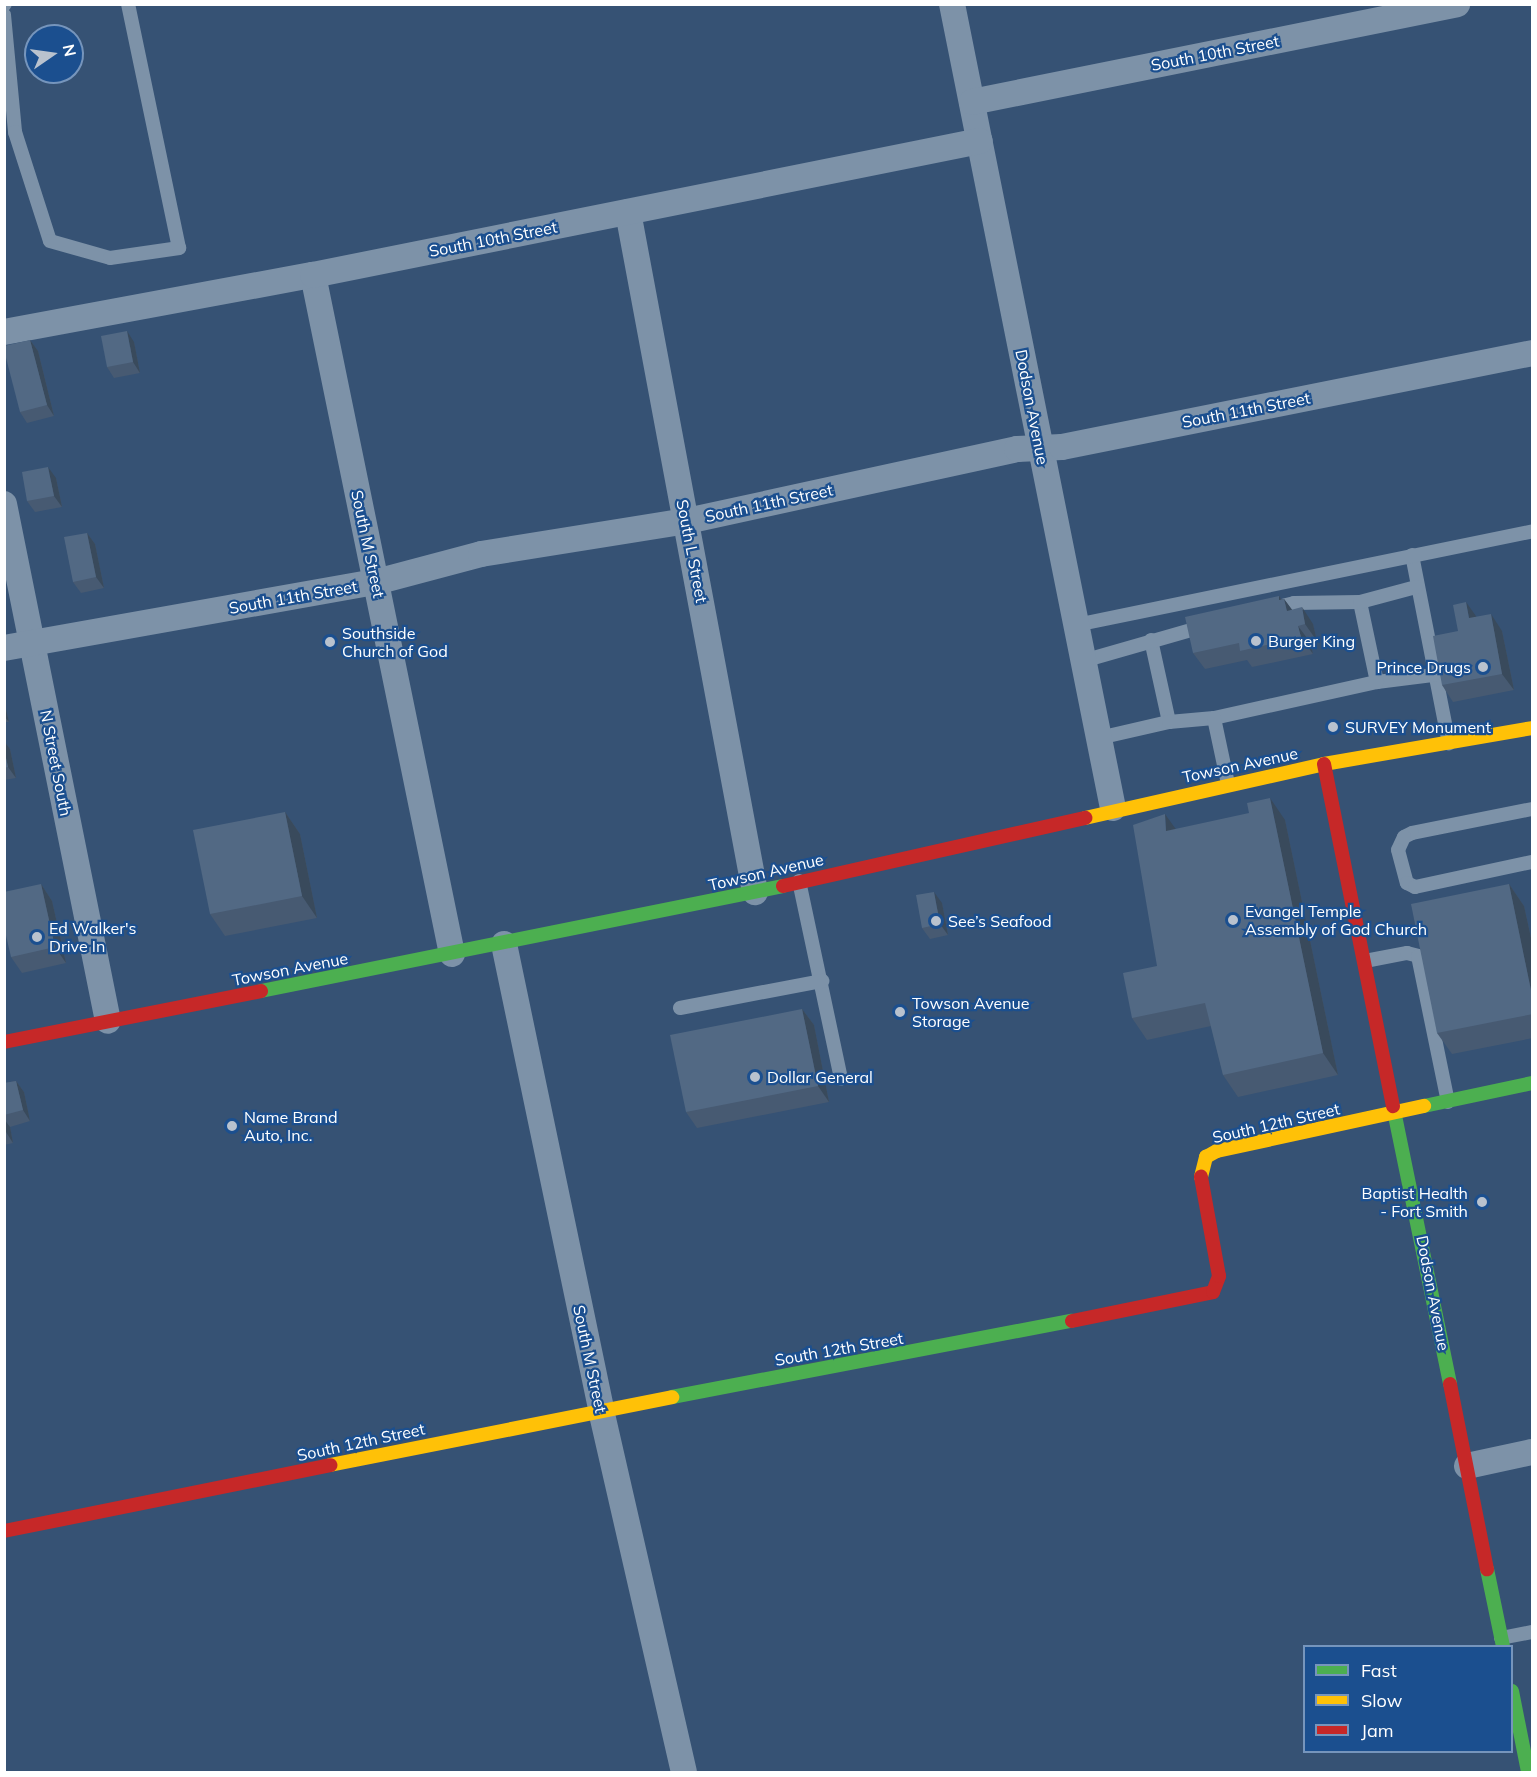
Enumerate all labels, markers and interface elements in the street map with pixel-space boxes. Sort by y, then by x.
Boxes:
north arrow [24,24,84,84]
street label: South 10th Street [1149,31,1281,75]
text: N [58,42,81,59]
street label: South 10th Street [427,217,559,261]
street label: Dodson Avenue [1011,348,1053,466]
street label: South 11th Street [1180,388,1312,432]
street label: South 11th Street [703,480,835,526]
street label: South M Street [347,488,389,600]
street label: South L Street [673,498,711,604]
street label: South 11th Street [227,576,359,618]
place label: Southside Church of God [342,623,448,661]
place label: Burger King [1268,631,1355,651]
marker: Burger King [1249,634,1263,648]
marker: Southside Church of God [323,635,337,649]
place label: Prince Drugs [1377,657,1471,677]
marker: Prince Drugs [1476,660,1490,674]
street label: N Street South [36,708,76,818]
place label: SURVEY Monument [1345,717,1491,737]
marker: SURVEY Monument [1326,720,1340,734]
street label: Towson Avenue [1181,743,1299,787]
street label: Towson Avenue [707,849,825,895]
place label: Evangel Temple Assembly of God Church [1245,901,1427,939]
place label: See’s Seafood [948,911,1052,931]
marker: Evangel Temple Assembly of God Church [1226,913,1240,927]
marker: See’s Seafood [929,914,943,928]
place label: Ed Walker's Drive In [49,918,136,956]
marker: Ed Walker's Drive In [30,930,44,944]
street label: Towson Avenue [230,948,350,990]
place label: Towson Avenue Storage [912,993,1030,1031]
marker: Towson Avenue Storage [893,1005,907,1019]
place label: Dollar General [767,1067,873,1087]
marker: Dollar General [748,1070,762,1084]
street label: South 12th Street [1210,1099,1342,1147]
place label: Name Brand Auto, Inc. [244,1107,338,1145]
marker: Name Brand Auto, Inc. [225,1119,239,1133]
place label: Baptist Health - Fort Smith [1362,1183,1468,1221]
marker: Baptist Health - Fort Smith [1473,1193,1491,1211]
street label: Dodson Avenue [1412,1234,1454,1352]
street label: South M Street [569,1303,611,1415]
street label: South 12th Street [773,1328,905,1370]
street label: South 12th Street [295,1419,427,1465]
legend [1303,1645,1513,1753]
text: Fast [1361,1659,1397,1682]
text: Slow [1361,1689,1402,1712]
text: Jam [1361,1719,1394,1742]

